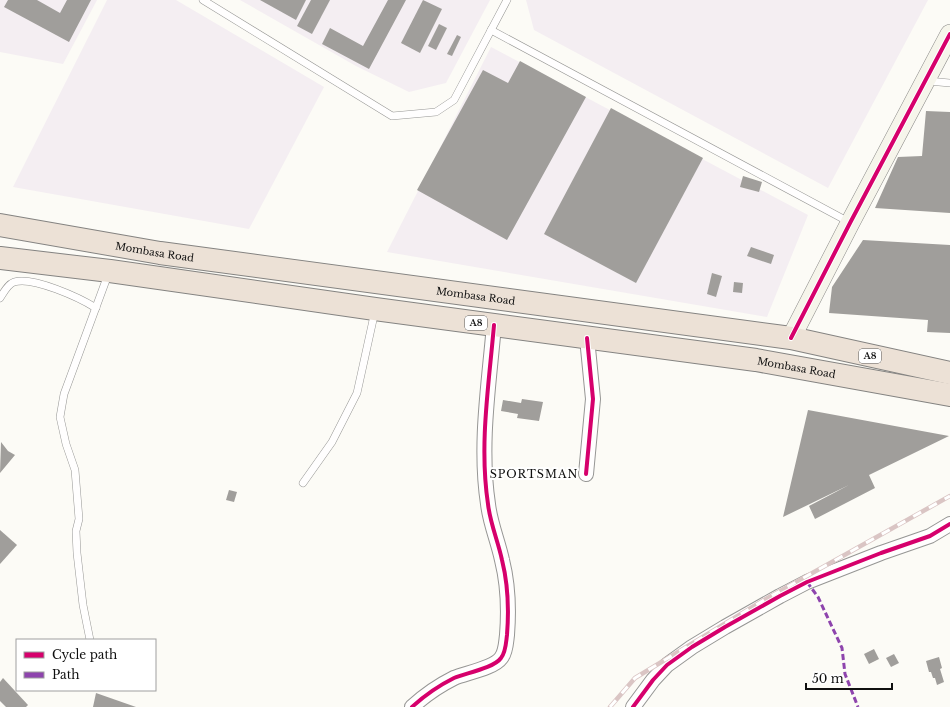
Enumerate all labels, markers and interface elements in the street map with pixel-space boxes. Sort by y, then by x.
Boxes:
street label: Mombasa Road [114,239,195,265]
street label: Mombasa Road [435,284,516,308]
road number: A8 [465,316,487,330]
road number: A8 [859,349,881,363]
street label: Mombasa Road [756,354,837,381]
district label: SPORTSMAN [490,467,578,481]
legend [16,639,156,691]
text: Cycle path [52,647,117,662]
scale bar [806,665,892,691]
text: Path [52,667,80,682]
text: 50 m [812,671,844,686]

